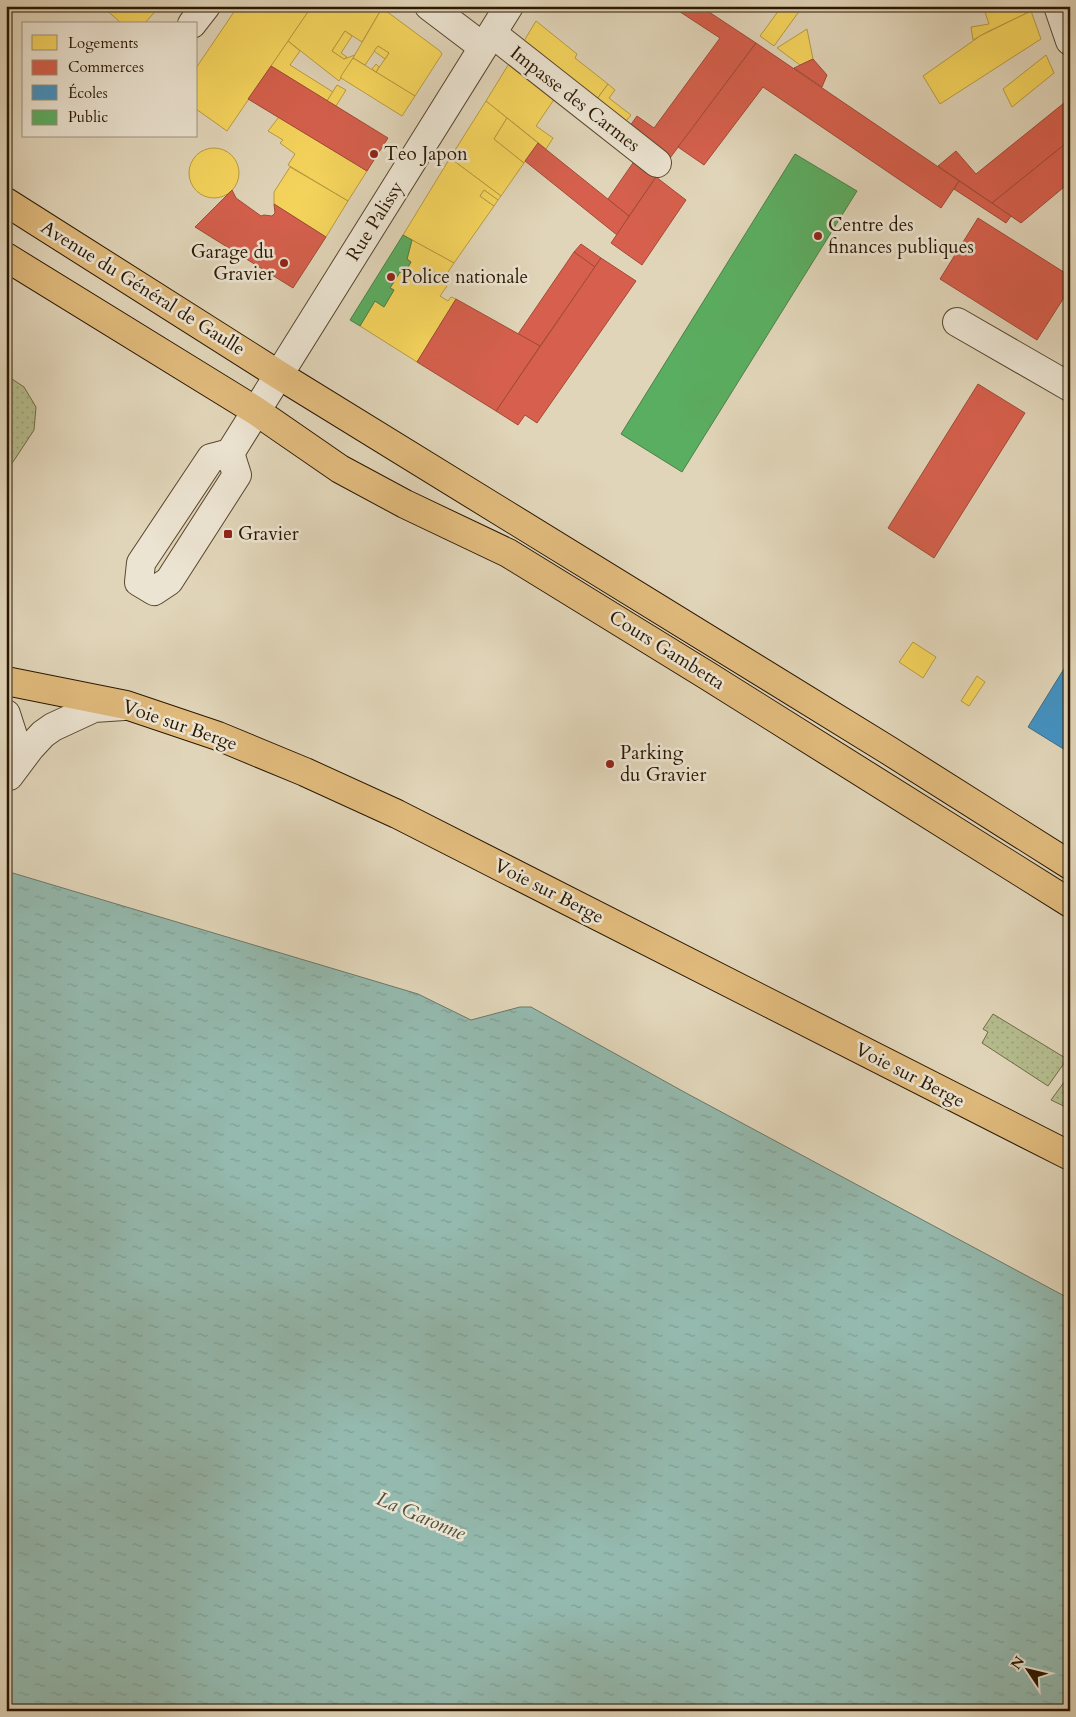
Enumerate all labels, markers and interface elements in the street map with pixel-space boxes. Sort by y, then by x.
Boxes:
legend [22,22,198,138]
text: Logements [68,33,138,53]
street label: Impasse des Carmes [505,40,645,158]
text: Commerces [68,57,144,77]
text: Écoles [68,83,108,103]
text: Public [68,107,108,127]
place label: Teo Japon [384,141,468,167]
marker: Teo Japon [368,148,380,160]
street label: Rue Palissy [340,176,410,266]
place label: Centre des finances publiques [828,212,974,260]
street label: Avenue du Général de Gaulle [36,214,250,362]
marker: Centre des finances publiques [812,230,824,242]
place label: Garage du Gravier [191,239,274,287]
marker: Garage du Gravier [278,257,290,269]
place label: Police nationale [401,264,528,290]
marker: Police nationale [385,271,397,283]
place label: Gravier [238,521,299,547]
marker: Gravier [222,528,234,540]
street label: Cours Gambetta [604,604,730,696]
street label: Voie sur Berge [119,693,241,757]
place label: Parking du Gravier [620,740,706,788]
marker: Parking du Gravier [604,758,616,770]
street label: Voie sur Berge [490,852,608,930]
street label: Voie sur Berge [851,1036,969,1114]
water label: La Garonne [372,1485,470,1547]
north arrow [1004,1644,1054,1694]
text: N [1006,1652,1029,1673]

